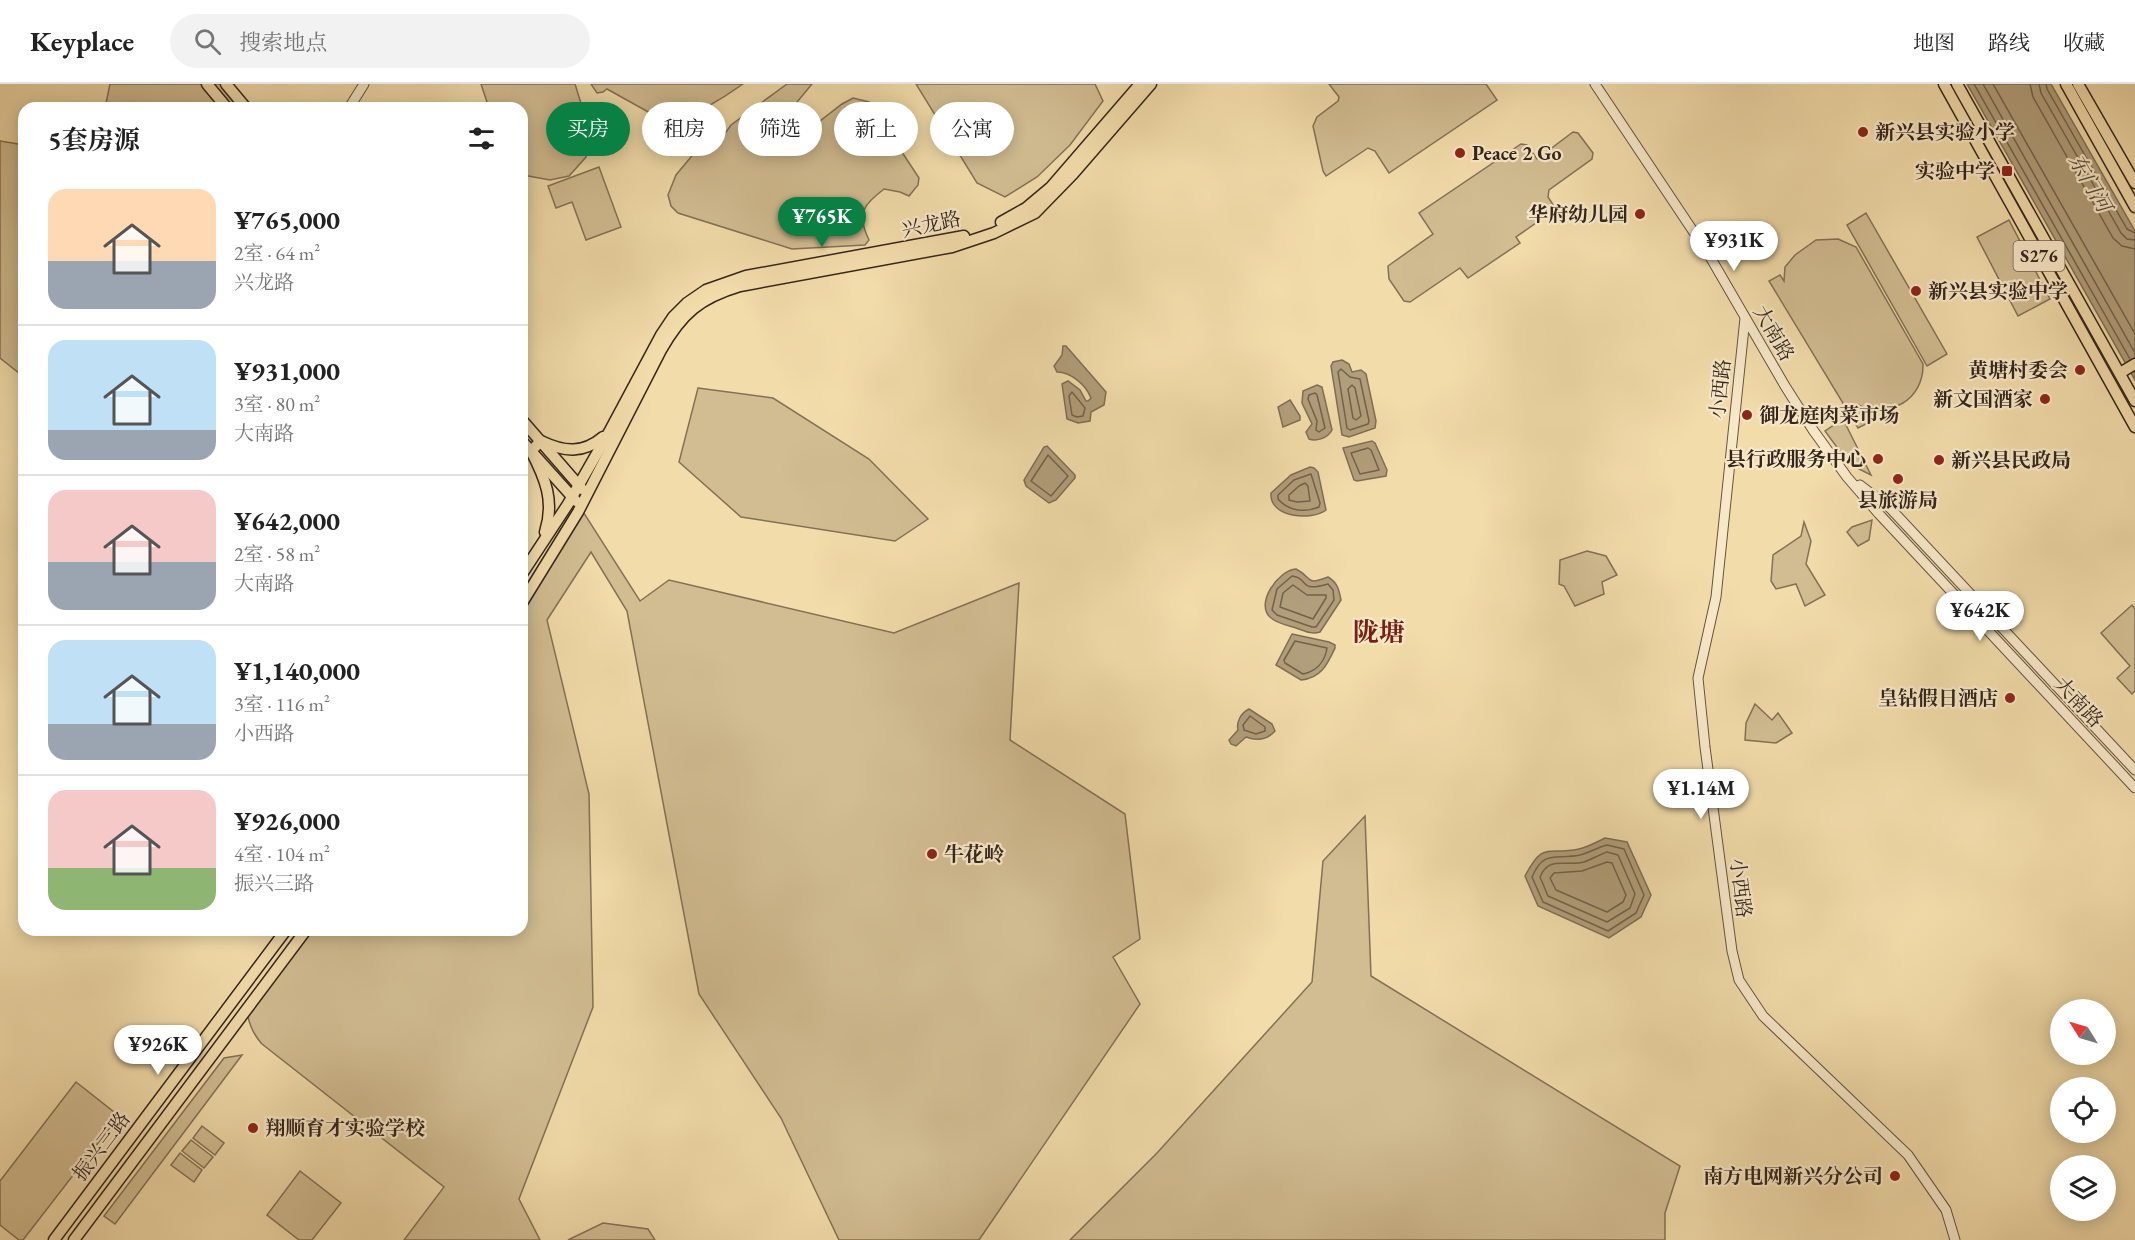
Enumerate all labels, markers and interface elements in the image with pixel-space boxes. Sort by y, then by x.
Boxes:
search box [170,14,590,68]
text: Keyplace [30,23,134,59]
icon: search [191,25,224,58]
text: 搜索地点 [239,28,327,57]
text: 地图 [1913,29,1955,56]
text: 路线 [1988,29,2030,56]
text: 收藏 [2063,29,2105,56]
chip: 买房 [546,102,630,156]
chip: 租房 [642,102,726,156]
chip: 筛选 [738,102,822,156]
chip: 新上 [834,102,918,156]
chip: 公寓 [930,102,1014,156]
place label: 新兴县实验小学 [1875,119,2015,145]
icon: filters [465,122,498,155]
text: 5套房源 [48,123,140,157]
marker: 新兴县实验小学 [1856,125,1870,139]
place label: Peace 2 Go [1472,140,1562,166]
marker: Peace 2 Go [1453,146,1467,160]
water label: 东门河 [2063,149,2120,220]
place label: 实验中学 [1915,158,1995,184]
marker: 实验中学 [2000,164,2014,178]
pin: ¥765K [780,197,864,248]
place label: 华府幼儿园 [1528,201,1628,227]
text: ¥765,000 [234,203,340,237]
text: ¥765K [792,203,852,229]
street label: 兴龙路 [899,205,963,243]
marker: 华府幼儿园 [1633,207,1647,221]
icon: home [96,213,168,285]
pin: ¥931K [1692,221,1776,272]
text: ¥931K [1704,227,1764,253]
text: 2室 · 64 m² [234,240,320,266]
road number: S276 [2014,241,2064,271]
text: 兴龙路 [234,269,294,295]
place label: 新兴县实验中学 [1928,278,2068,304]
marker: 新兴县实验中学 [1909,284,1923,298]
street label: 大南路 [1748,301,1800,365]
text: ¥931,000 [234,354,340,388]
place label: 黄塘村委会 [1968,357,2068,383]
street label: 小西路 [1704,358,1736,420]
marker: 黄塘村委会 [2073,363,2087,377]
icon: home [96,364,168,436]
place label: 新文国酒家 [1933,386,2033,412]
text: 3室 · 80 m² [234,391,320,417]
marker: 新文国酒家 [2038,392,2052,406]
place label: 御龙庭肉菜市场 [1759,402,1899,428]
marker: 御龙庭肉菜市场 [1740,408,1754,422]
text: 大南路 [234,420,294,446]
place label: 县行政服务中心 [1726,446,1866,472]
place label: 新兴县民政局 [1951,447,2071,473]
marker: 县行政服务中心 [1871,452,1885,466]
marker: 新兴县民政局 [1932,453,1946,467]
marker: 县旅游局 [1891,472,1905,486]
place label: 县旅游局 [1858,487,1938,513]
text: ¥642,000 [234,504,340,538]
icon: home [96,514,168,586]
text: 2室 · 58 m² [234,541,320,567]
text: 大南路 [234,570,294,596]
pin: ¥642K [1938,591,2022,642]
text: ¥642K [1950,597,2010,623]
district label: 陇塘 [1353,615,1405,649]
text: ¥1,140,000 [234,654,360,688]
icon: home [96,664,168,736]
street label: 大南路 [2049,671,2109,733]
place label: 皇钻假日酒店 [1878,685,1998,711]
text: 3室 · 116 m² [234,691,330,717]
marker: 皇钻假日酒店 [2003,691,2017,705]
text: 小西路 [234,720,294,746]
pin: ¥1.14M [1652,769,1750,820]
text: ¥1.14M [1667,775,1735,801]
text: ¥926,000 [234,804,340,838]
icon: home [96,814,168,886]
text: 4室 · 104 m² [234,841,330,867]
place label: 牛花岭 [944,841,1004,867]
marker: 牛花岭 [925,847,939,861]
street label: 小西路 [1724,857,1758,919]
text: 振兴三路 [234,870,314,896]
north arrow [2050,999,2116,1065]
map controls [2050,999,2116,1221]
pin: ¥926K [116,1025,200,1076]
text: ¥926K [128,1031,188,1057]
button: locate [2050,1077,2116,1143]
street label: 振兴三路 [67,1106,135,1186]
place label: 翔顺育才实验学校 [265,1115,425,1141]
marker: 翔顺育才实验学校 [246,1121,260,1135]
button: layers [2050,1155,2116,1221]
place label: 南方电网新兴分公司 [1703,1163,1883,1189]
marker: 南方电网新兴分公司 [1888,1169,1902,1183]

